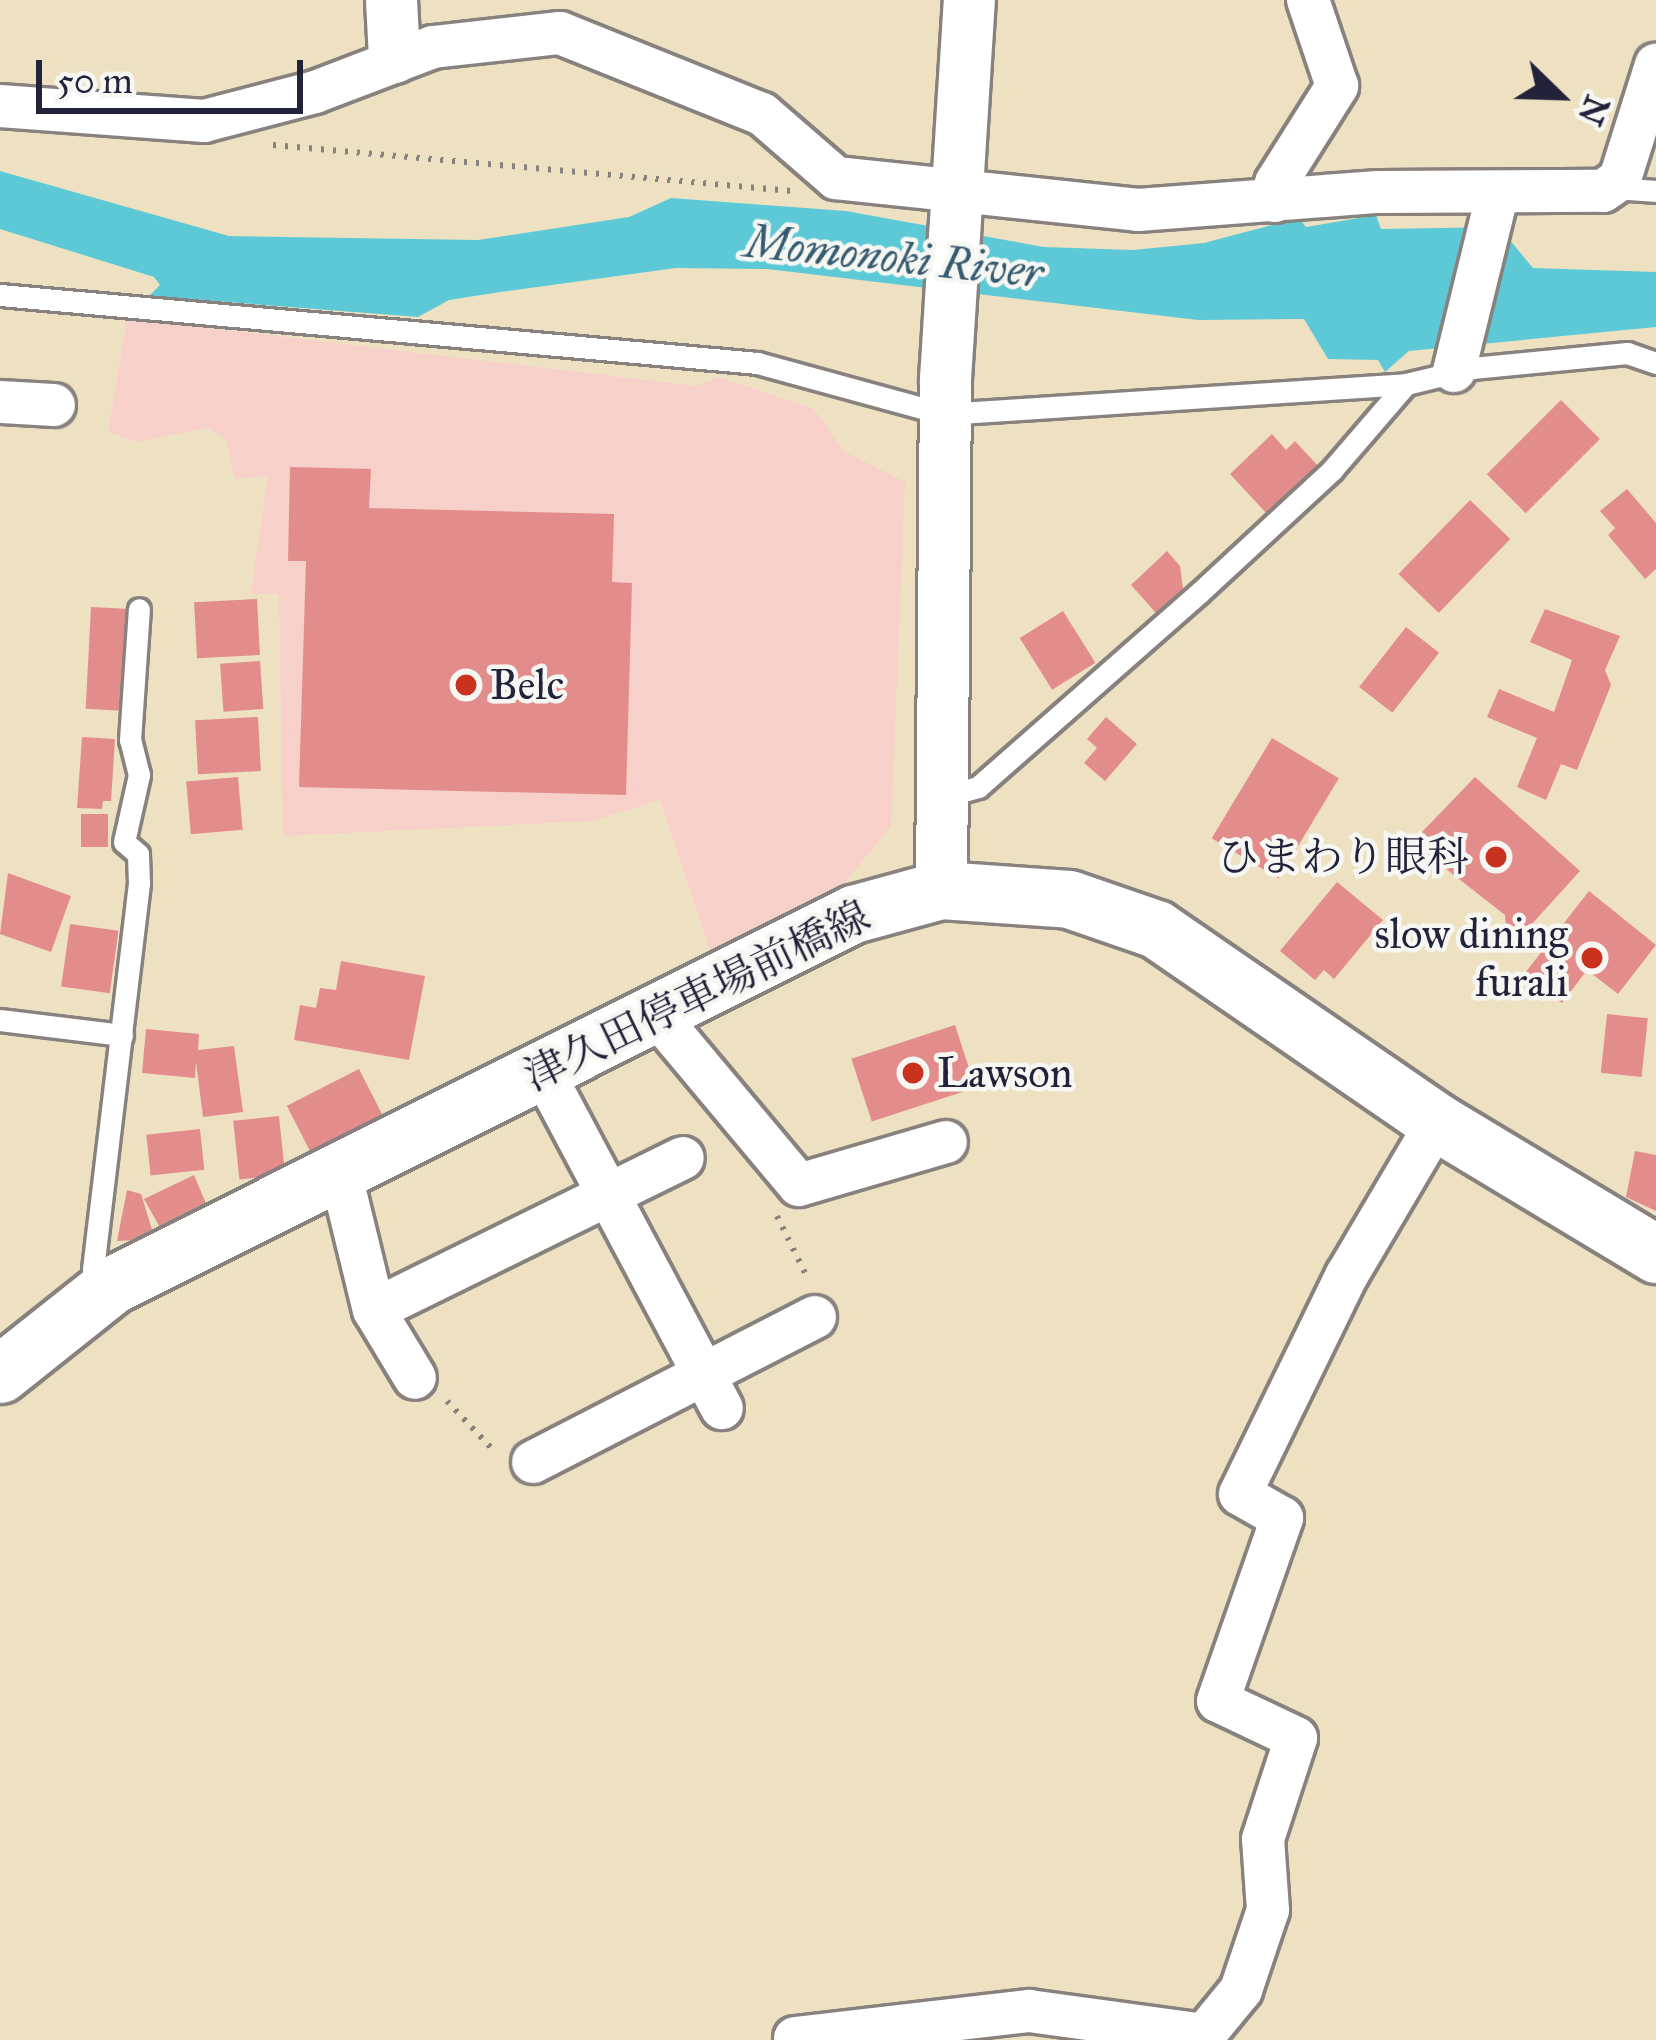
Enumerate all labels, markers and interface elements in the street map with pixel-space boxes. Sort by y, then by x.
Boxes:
scale bar [42,36,309,110]
north arrow [1500,36,1620,156]
text: 50 m [57,59,133,103]
text: N [1569,89,1617,131]
water label: Momonoki River [742,215,1046,299]
place label: Belc [490,660,564,710]
marker: Belc [453,672,479,698]
place label: ひまわり眼科 [1217,832,1469,882]
marker: ひまわり眼科 [1480,841,1512,873]
street label: 津久田停車場前橋線 [516,890,878,1102]
place label: slow dining furali [1374,909,1568,1008]
marker: slow dining furali [1579,945,1605,971]
place label: Lawson [937,1048,1073,1098]
marker: Lawson [900,1060,926,1086]

